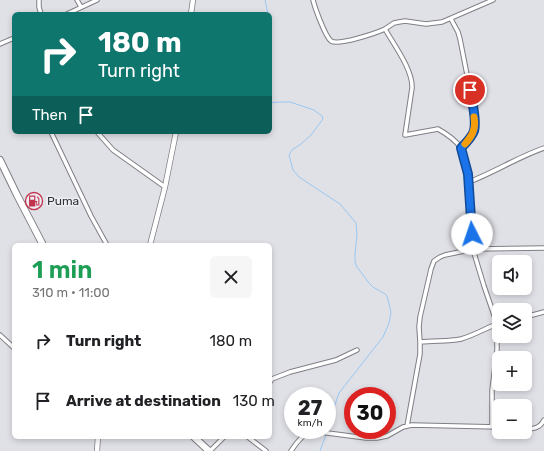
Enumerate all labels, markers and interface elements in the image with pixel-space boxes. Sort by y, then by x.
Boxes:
text: 180 m [98,26,182,59]
icon: right [32,28,84,80]
text: Turn right [98,60,180,82]
pin [453,73,487,107]
icon: arrive [459,79,481,101]
icon: arrive [75,104,97,126]
text: Then [32,106,67,124]
fuel station icon: Puma [24,191,44,211]
place label: Puma [47,194,79,208]
position arrow [451,213,493,255]
map controls [492,255,532,439]
button: sound [492,255,532,295]
text: 1 min [32,256,92,284]
button: close [210,256,252,298]
text: 310 m · 11:00 [32,285,110,300]
button: layers [492,303,532,343]
icon: right [32,330,54,352]
text: Turn right [66,332,141,350]
text: 180 m [210,332,252,350]
button: + [492,351,532,391]
speed limit sign: 30 [344,387,396,439]
icon: arrive [32,390,54,412]
text: Arrive at destination [66,392,221,410]
text: 130 m [233,392,275,410]
text: 27 [298,396,322,420]
button: − [492,399,532,439]
text: km/h [298,417,322,429]

